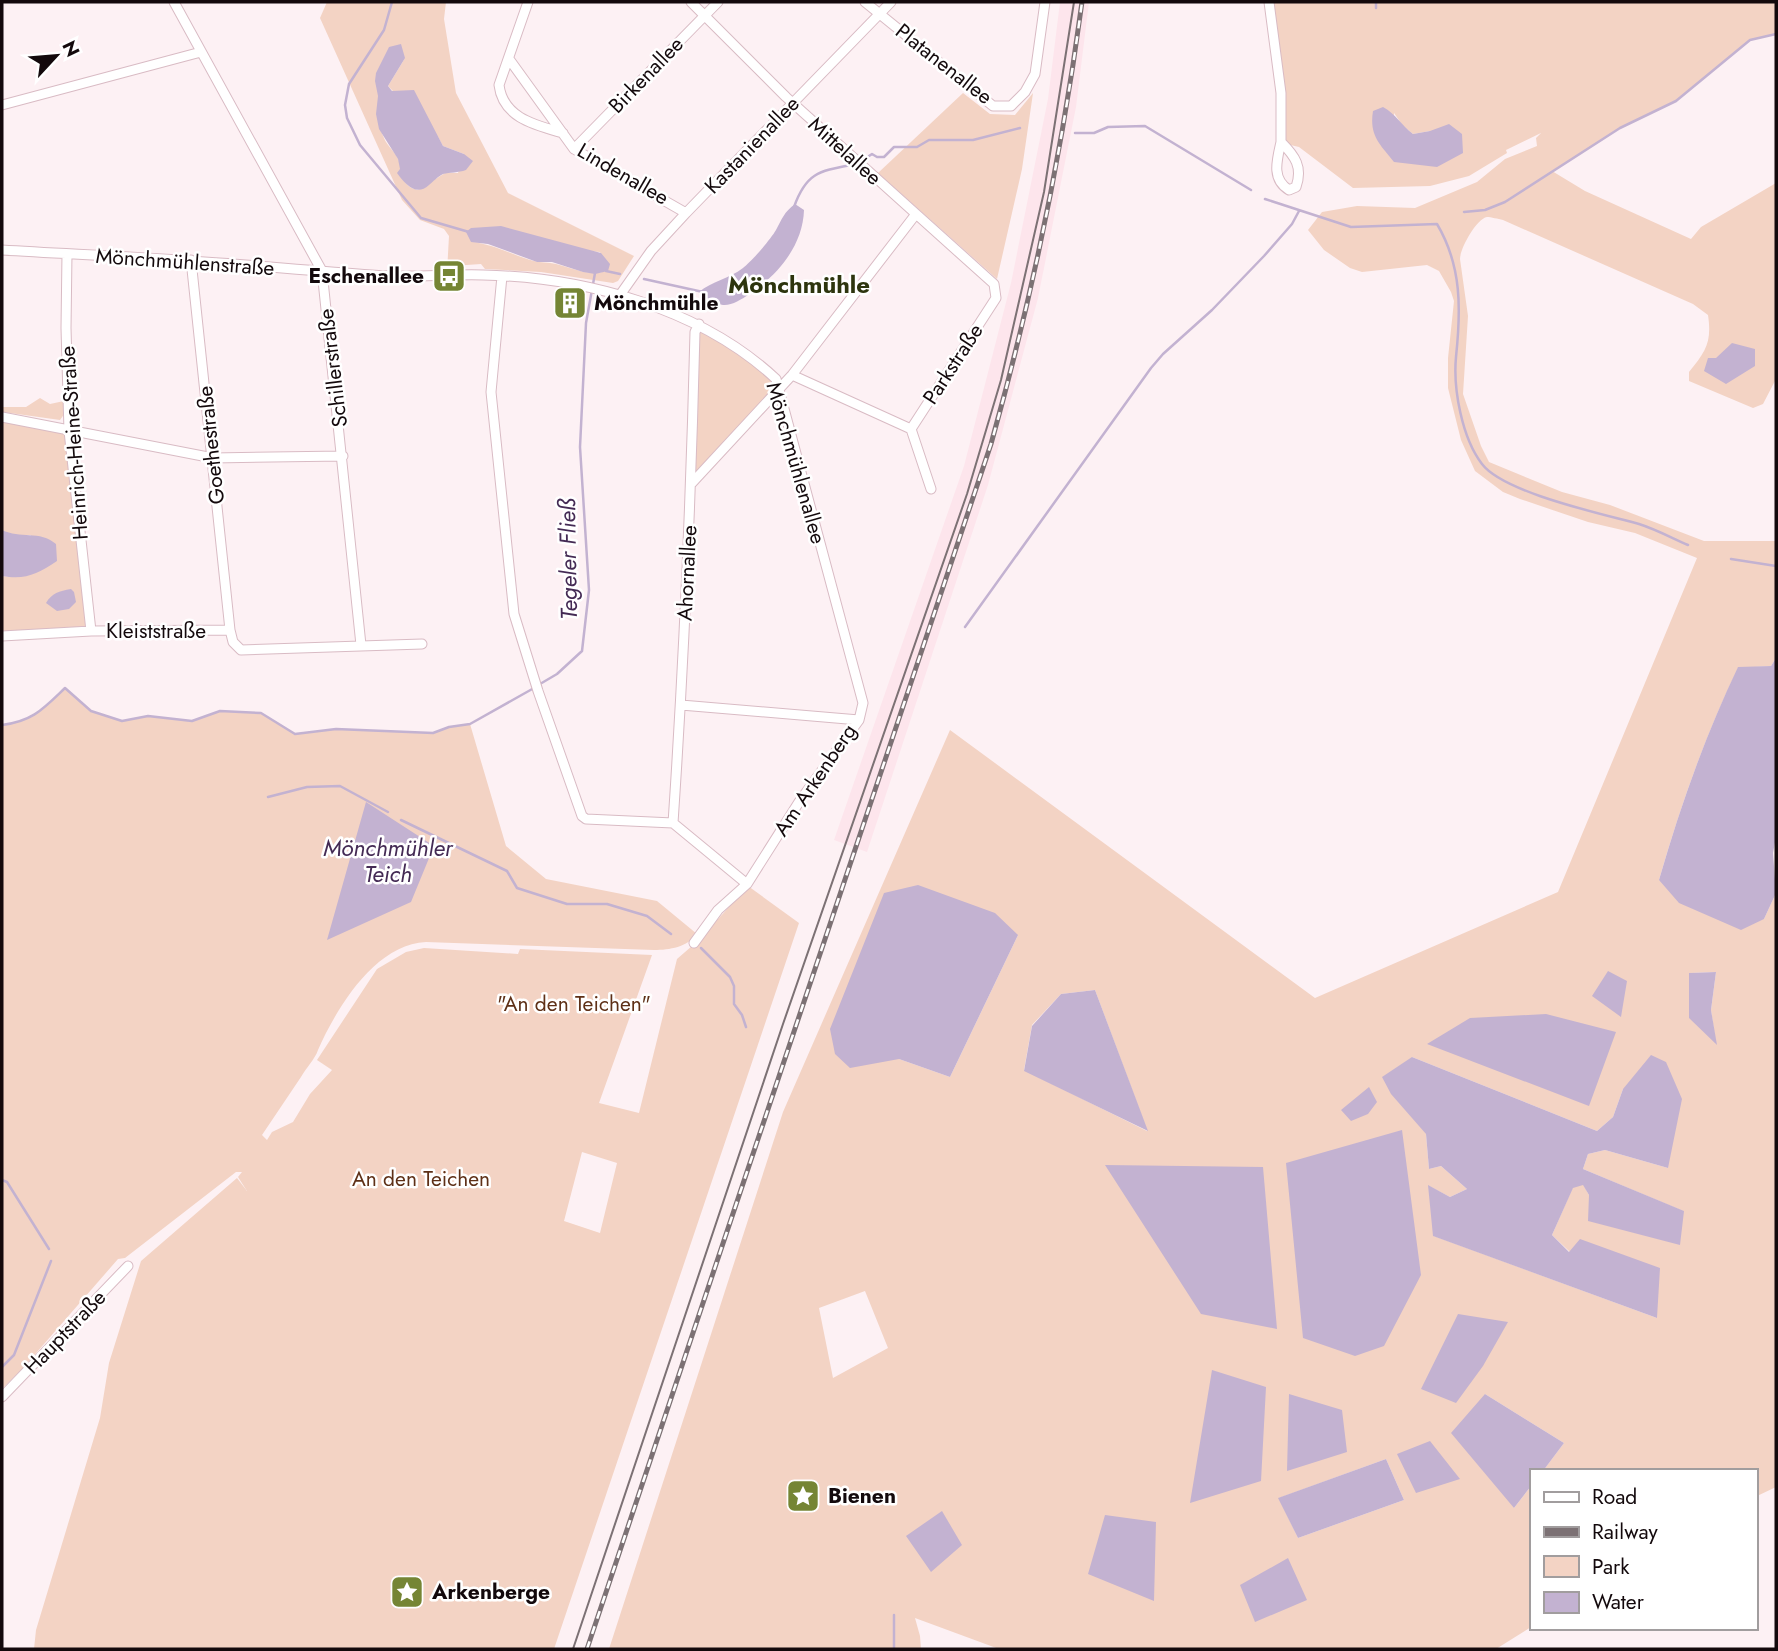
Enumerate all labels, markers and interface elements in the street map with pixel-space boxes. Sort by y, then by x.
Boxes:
street label: Platanenallee [889,17,999,112]
north arrow [21,21,91,91]
street label: Birkenallee [602,30,690,120]
text: N [55,36,86,61]
street label: Kastanienallee [698,89,806,200]
street label: Mittelallee [802,110,888,192]
street label: Lindenallee [572,136,674,212]
street label: Mönchmühlenstraße [95,241,276,283]
bus stop icon: Eschenallee [430,257,468,295]
place label: Eschenallee [309,261,424,291]
district label: Mönchmühle [728,267,870,302]
building icon: Mönchmühle [551,284,589,322]
place label: Mönchmühle [594,288,718,318]
street label: Schillerstraße [311,307,355,429]
street label: Parkstraße [916,318,990,410]
street label: Heinrich-Heine-Straße [52,345,96,541]
street label: Mönchmühlenallee [759,379,833,548]
street label: Goethestraße [190,384,232,506]
water label: Tegeler Fließ [550,498,586,620]
street label: Ahornallee [670,524,705,622]
street label: Kleiststraße [106,616,206,646]
street label: Am Arkenberg [766,718,864,842]
water label: Mönchmühler Teich [323,831,454,891]
park label: "An den Teichen" [497,989,651,1019]
park label: An den Teichen [352,1164,490,1194]
street label: Hauptstraße [17,1283,113,1381]
legend [1530,1469,1757,1630]
place icon: Bienen [784,1477,822,1515]
place label: Bienen [828,1481,896,1511]
text: Road [1592,1482,1637,1512]
text: Railway [1592,1517,1658,1547]
text: Park [1592,1552,1630,1582]
place icon: Arkenberge [388,1573,426,1611]
place label: Arkenberge [431,1577,550,1607]
text: Water [1592,1587,1645,1617]

